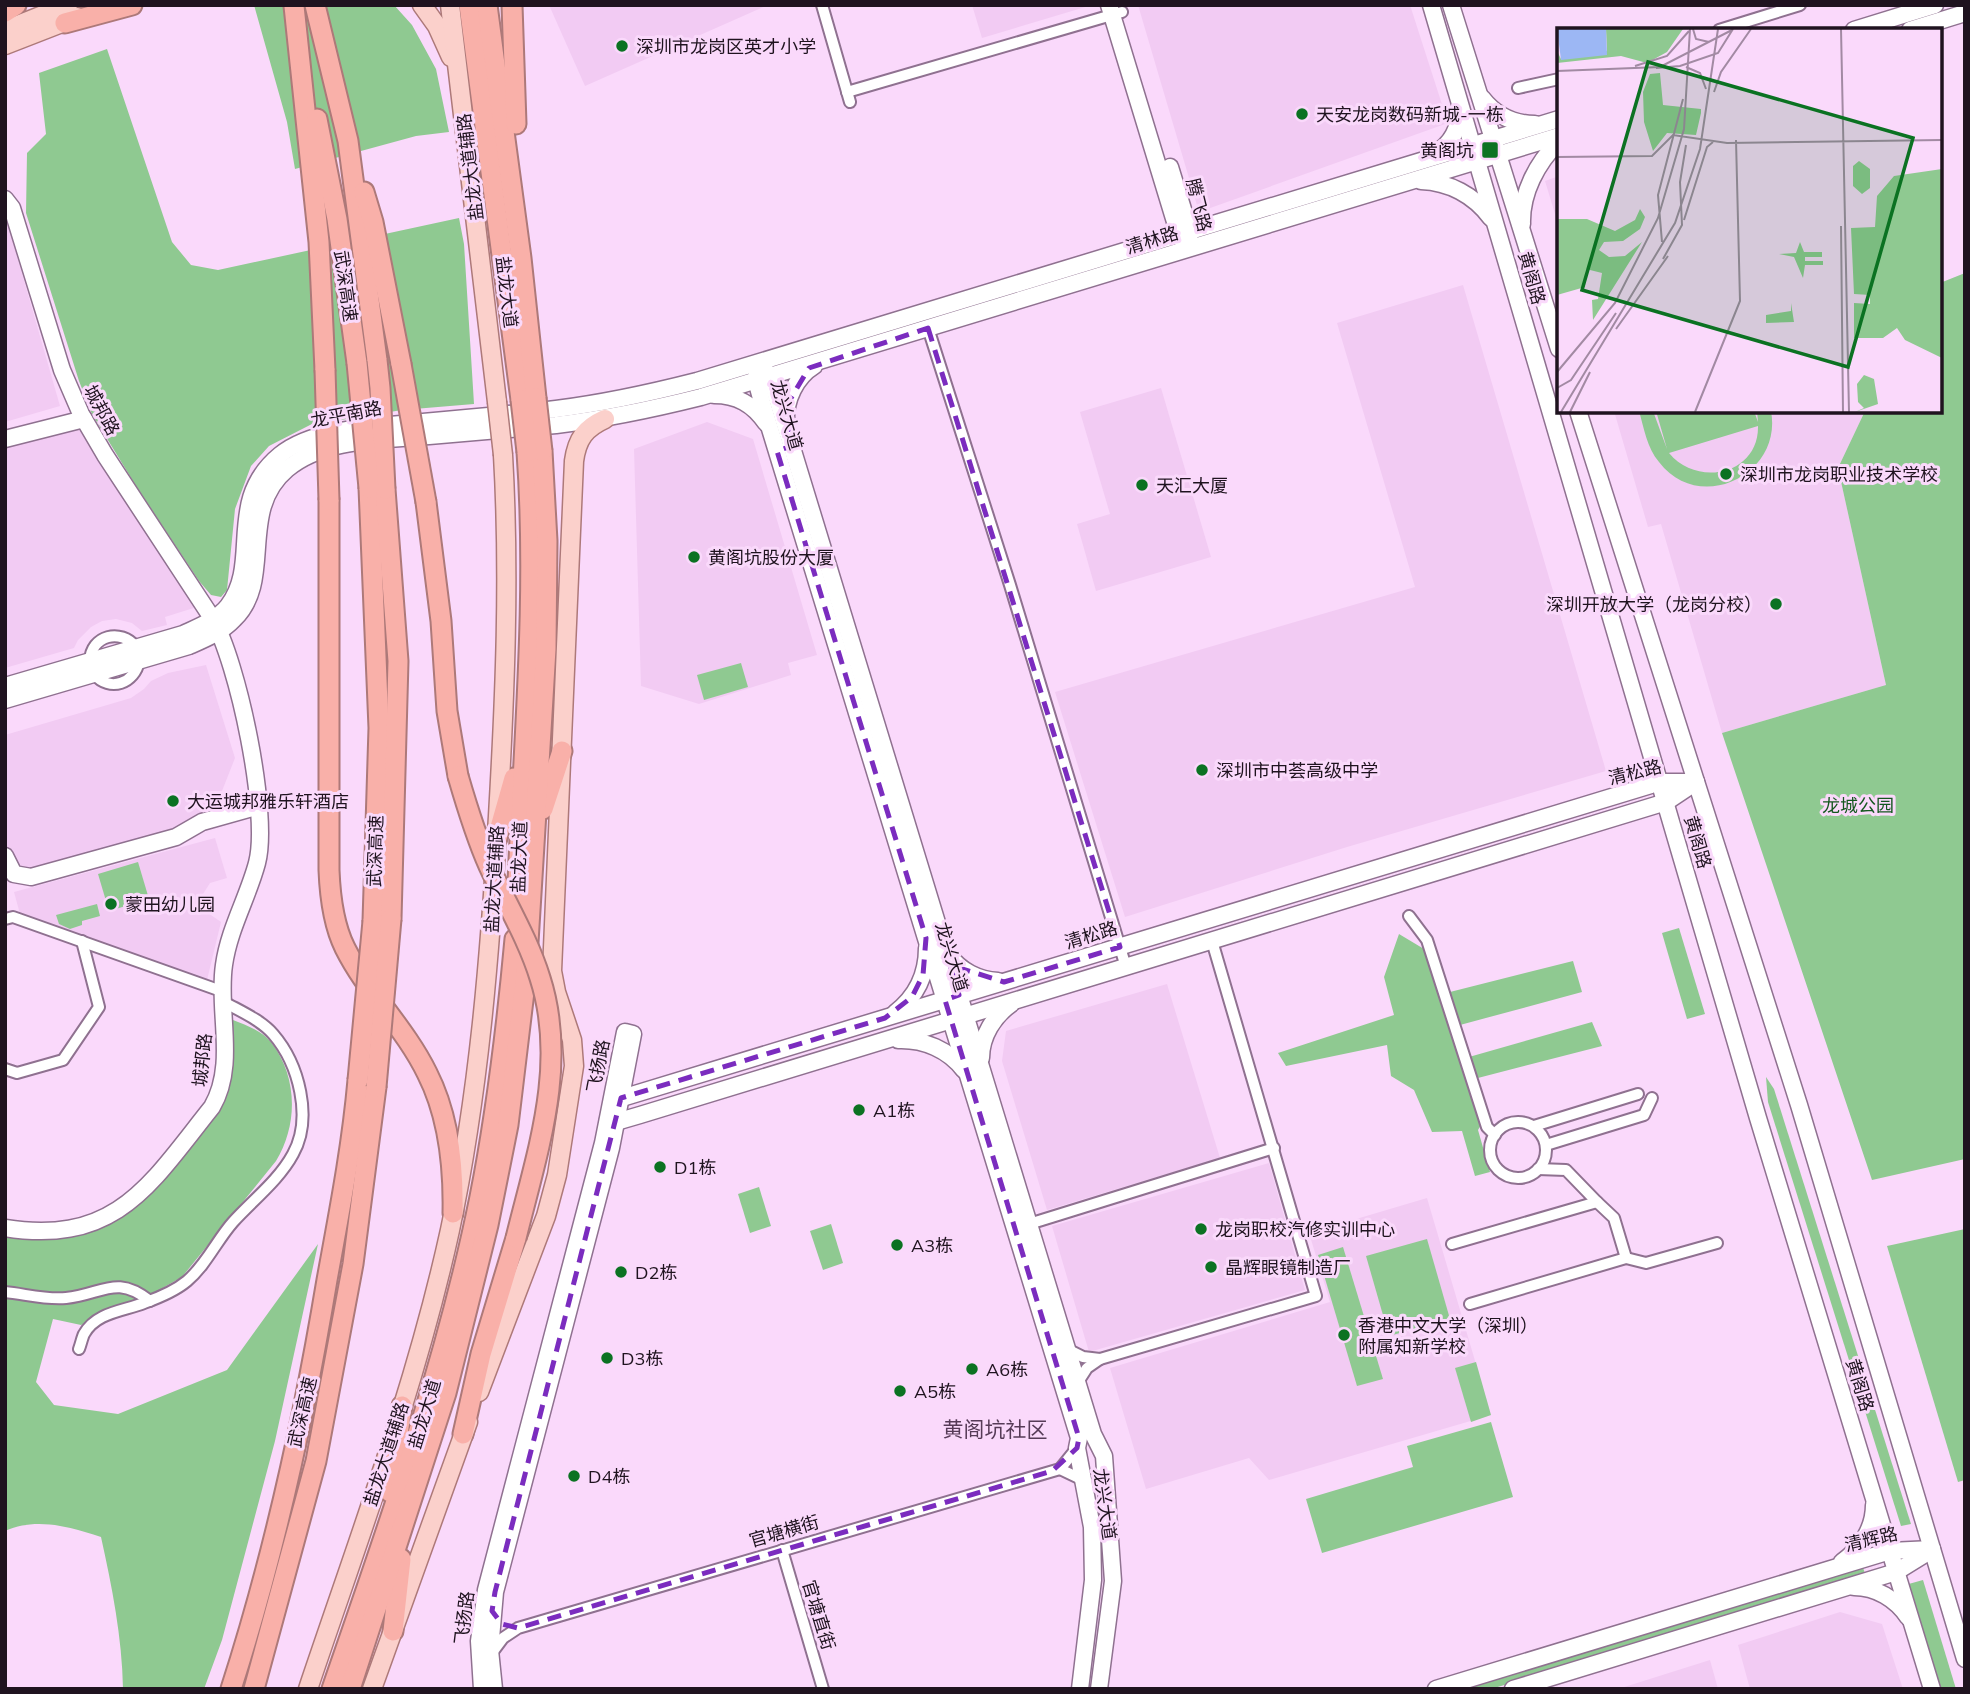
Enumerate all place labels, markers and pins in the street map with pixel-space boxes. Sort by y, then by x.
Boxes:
place label: 深圳市龙岗区英才小学 [636,35,816,58]
marker: 深圳市龙岗区英才小学 [614,38,630,54]
place label: 天安龙岗数码新城-一栋 [1316,103,1504,126]
marker: 天安龙岗数码新城-一栋 [1294,106,1310,122]
place label: 黄阁坑 [1420,139,1474,162]
marker: 黄阁坑 [1480,140,1500,160]
place label: 深圳市龙岗职业技术学校 [1740,463,1938,486]
marker: 深圳市龙岗职业技术学校 [1718,466,1734,482]
place label: 天汇大厦 [1156,474,1228,497]
marker: 天汇大厦 [1134,477,1150,493]
place label: 黄阁坑股份大厦 [708,546,834,569]
marker: 黄阁坑股份大厦 [686,549,702,565]
place label: 深圳开放大学（龙岗分校） [1546,593,1762,616]
marker: 深圳开放大学（龙岗分校） [1768,596,1784,612]
place label: 深圳市中荟高级中学 [1216,759,1378,782]
marker: 深圳市中荟高级中学 [1194,762,1210,778]
place label: 大运城邦雅乐轩酒店 [187,790,349,813]
marker: 大运城邦雅乐轩酒店 [165,793,181,809]
place label: 蒙田幼儿园 [125,893,215,916]
marker: 蒙田幼儿园 [103,896,119,912]
place label: A1栋 [873,1099,915,1122]
marker: A1栋 [851,1102,867,1118]
place label: D1栋 [674,1156,716,1179]
marker: D1栋 [652,1159,668,1175]
place label: 龙岗职校汽修实训中心 [1215,1218,1395,1241]
marker: 龙岗职校汽修实训中心 [1193,1221,1209,1237]
place label: A3栋 [911,1234,953,1257]
marker: A3栋 [889,1237,905,1253]
place label: 晶辉眼镜制造厂 [1225,1256,1351,1279]
marker: 晶辉眼镜制造厂 [1203,1259,1219,1275]
place label: D2栋 [635,1261,677,1284]
marker: D2栋 [613,1264,629,1280]
place label: 香港中文大学（深圳） 附属知新学校 [1358,1314,1538,1358]
marker: 香港中文大学（深圳） 附属知新学校 [1336,1327,1352,1343]
place label: D3栋 [621,1347,663,1370]
marker: D3栋 [599,1350,615,1366]
place label: A6栋 [986,1358,1028,1381]
marker: A6栋 [964,1361,980,1377]
place label: A5栋 [914,1380,956,1403]
marker: A5栋 [892,1383,908,1399]
place label: D4栋 [588,1465,630,1488]
marker: D4栋 [566,1468,582,1484]

